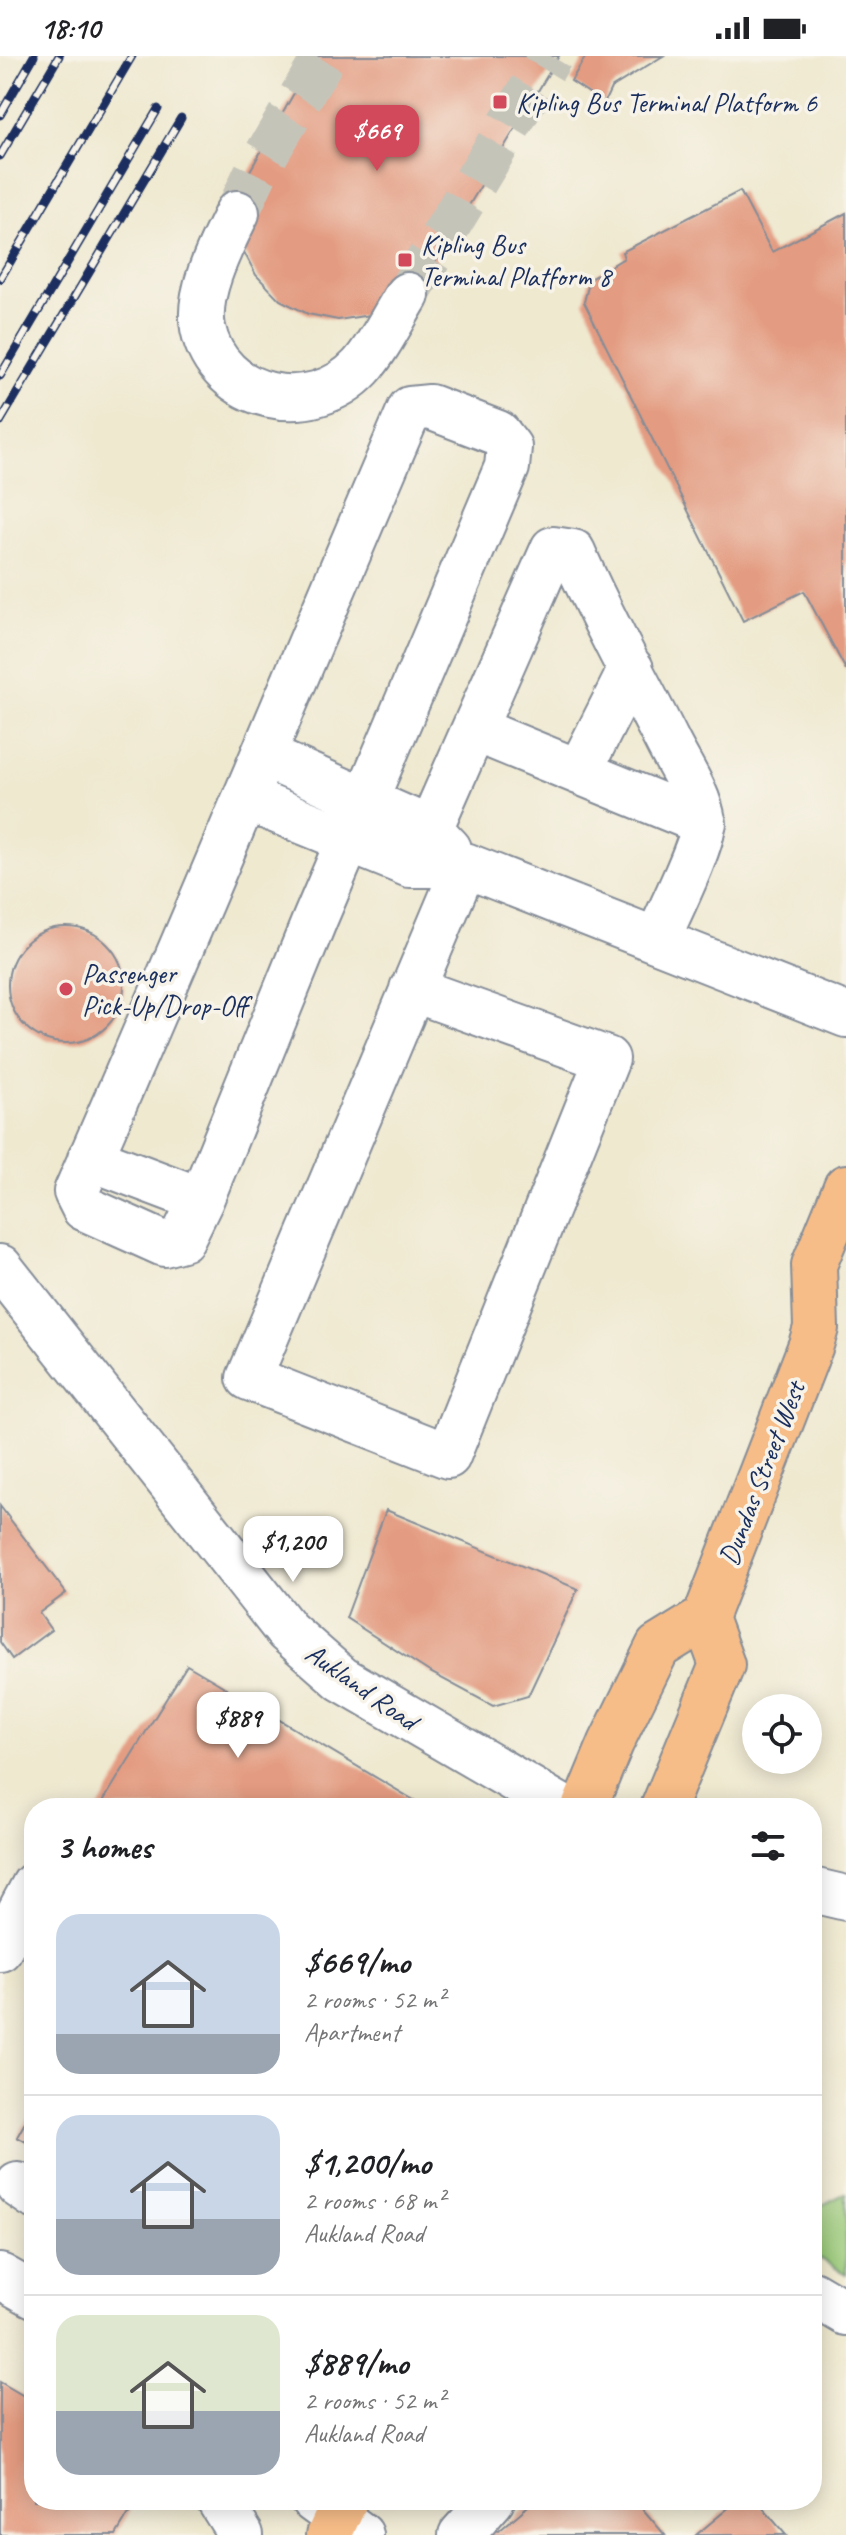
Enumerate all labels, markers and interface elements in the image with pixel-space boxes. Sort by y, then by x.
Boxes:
text: 18:10 [40,9,100,47]
place label: Kipling Bus Terminal Platform 6 [516,85,818,120]
marker: Kipling Bus Terminal Platform 6 [491,93,509,111]
pin: $669 [330,105,424,173]
text: $669 [353,114,401,147]
place label: Kipling Bus Terminal Platform 8 [421,227,613,294]
marker: Kipling Bus Terminal Platform 8 [396,251,414,269]
place label: Passenger Pick-Up/Drop-Off [82,956,253,1023]
marker: Passenger Pick-Up/Drop-Off [57,980,75,998]
street label: Dundas Street West [710,1374,813,1570]
pin: $1,200 [228,1516,358,1584]
text: $1,200 [261,1525,325,1558]
street label: Aukland Road [299,1635,428,1740]
pin: $889 [191,1692,285,1760]
map controls [742,1694,822,1774]
button: locate [742,1694,822,1774]
text: $889 [215,1701,261,1734]
icon: filters [746,1824,790,1868]
text: 3 homes [56,1825,152,1868]
text: $669/mo [304,1940,410,1983]
icon: home [120,1946,216,2042]
text: 2 rooms · 52 m² [304,1983,445,2016]
text: Apartment [304,2016,400,2049]
text: $1,200/mo [304,2141,431,2184]
icon: home [120,2147,216,2243]
text: 2 rooms · 68 m² [304,2184,445,2217]
text: Aukland Road [304,2217,424,2250]
text: $889/mo [304,2341,408,2384]
icon: home [120,2347,216,2443]
text: 2 rooms · 52 m² [304,2384,445,2417]
text: Aukland Road [304,2417,424,2450]

